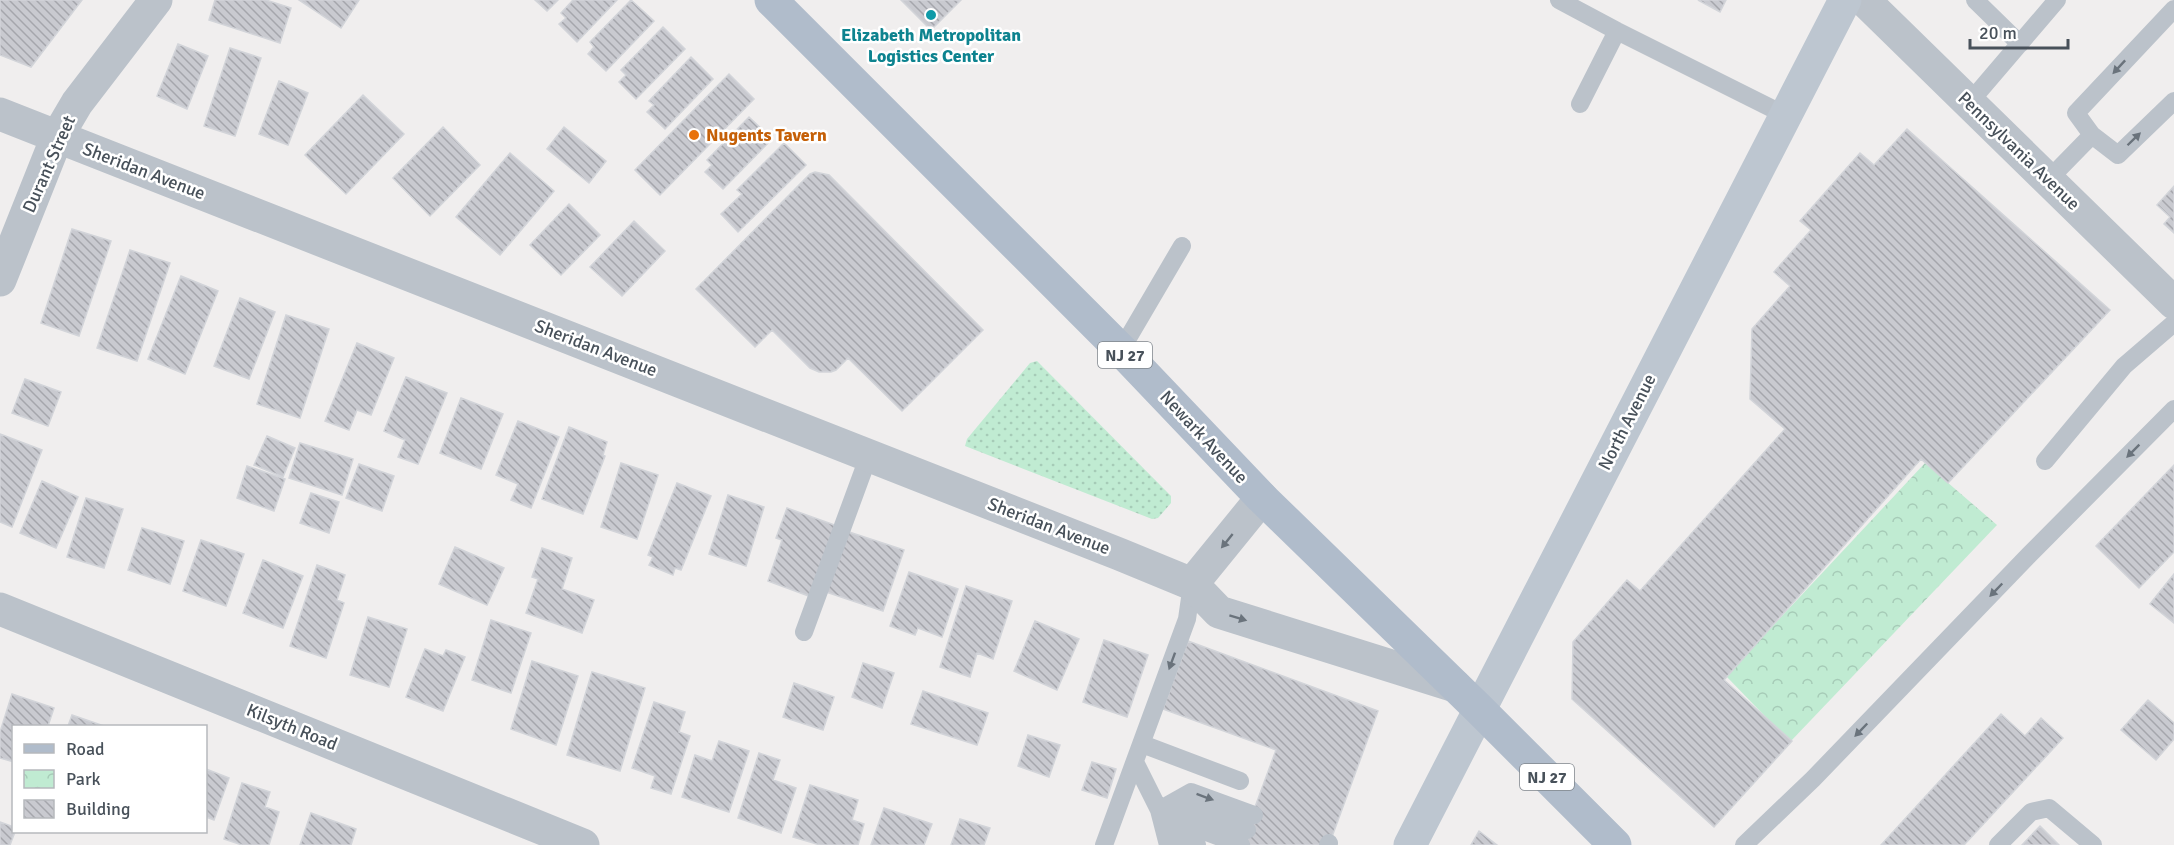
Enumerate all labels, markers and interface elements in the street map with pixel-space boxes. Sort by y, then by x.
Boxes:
marker: Elizabeth Metropolitan Logistics Center [924,8,938,22]
scale bar [1970,12,2068,50]
text: 20 m [1979,22,2017,44]
place label: Elizabeth Metropolitan Logistics Center [841,24,1021,67]
one-way arrow [2113,60,2127,74]
street label: Pennsylvania Avenue [1953,87,2085,215]
street label: Durant Street [18,112,80,216]
place label: Nugents Tavern [706,124,827,146]
marker: Nugents Tavern [687,128,701,142]
one-way arrow [2127,133,2141,147]
street label: Sheridan Avenue [80,138,208,204]
street label: Sheridan Avenue [532,315,660,381]
road number: NJ 27 [1098,342,1152,368]
street label: North Avenue [1593,370,1661,474]
street label: Newark Avenue [1155,386,1253,488]
one-way arrow [2126,443,2140,457]
street label: Sheridan Avenue [985,493,1113,559]
one-way arrow [1221,534,1233,549]
one-way arrow [1989,582,2003,597]
one-way arrow [1229,614,1247,623]
one-way arrow [1166,652,1176,670]
street label: Kilsyth Road [243,699,341,755]
one-way arrow [1855,722,1868,737]
legend [12,725,207,833]
text: Road [66,738,105,760]
road number: NJ 27 [1520,764,1574,790]
text: Park [66,768,101,790]
one-way arrow [1196,792,1214,802]
text: Building [66,798,130,820]

